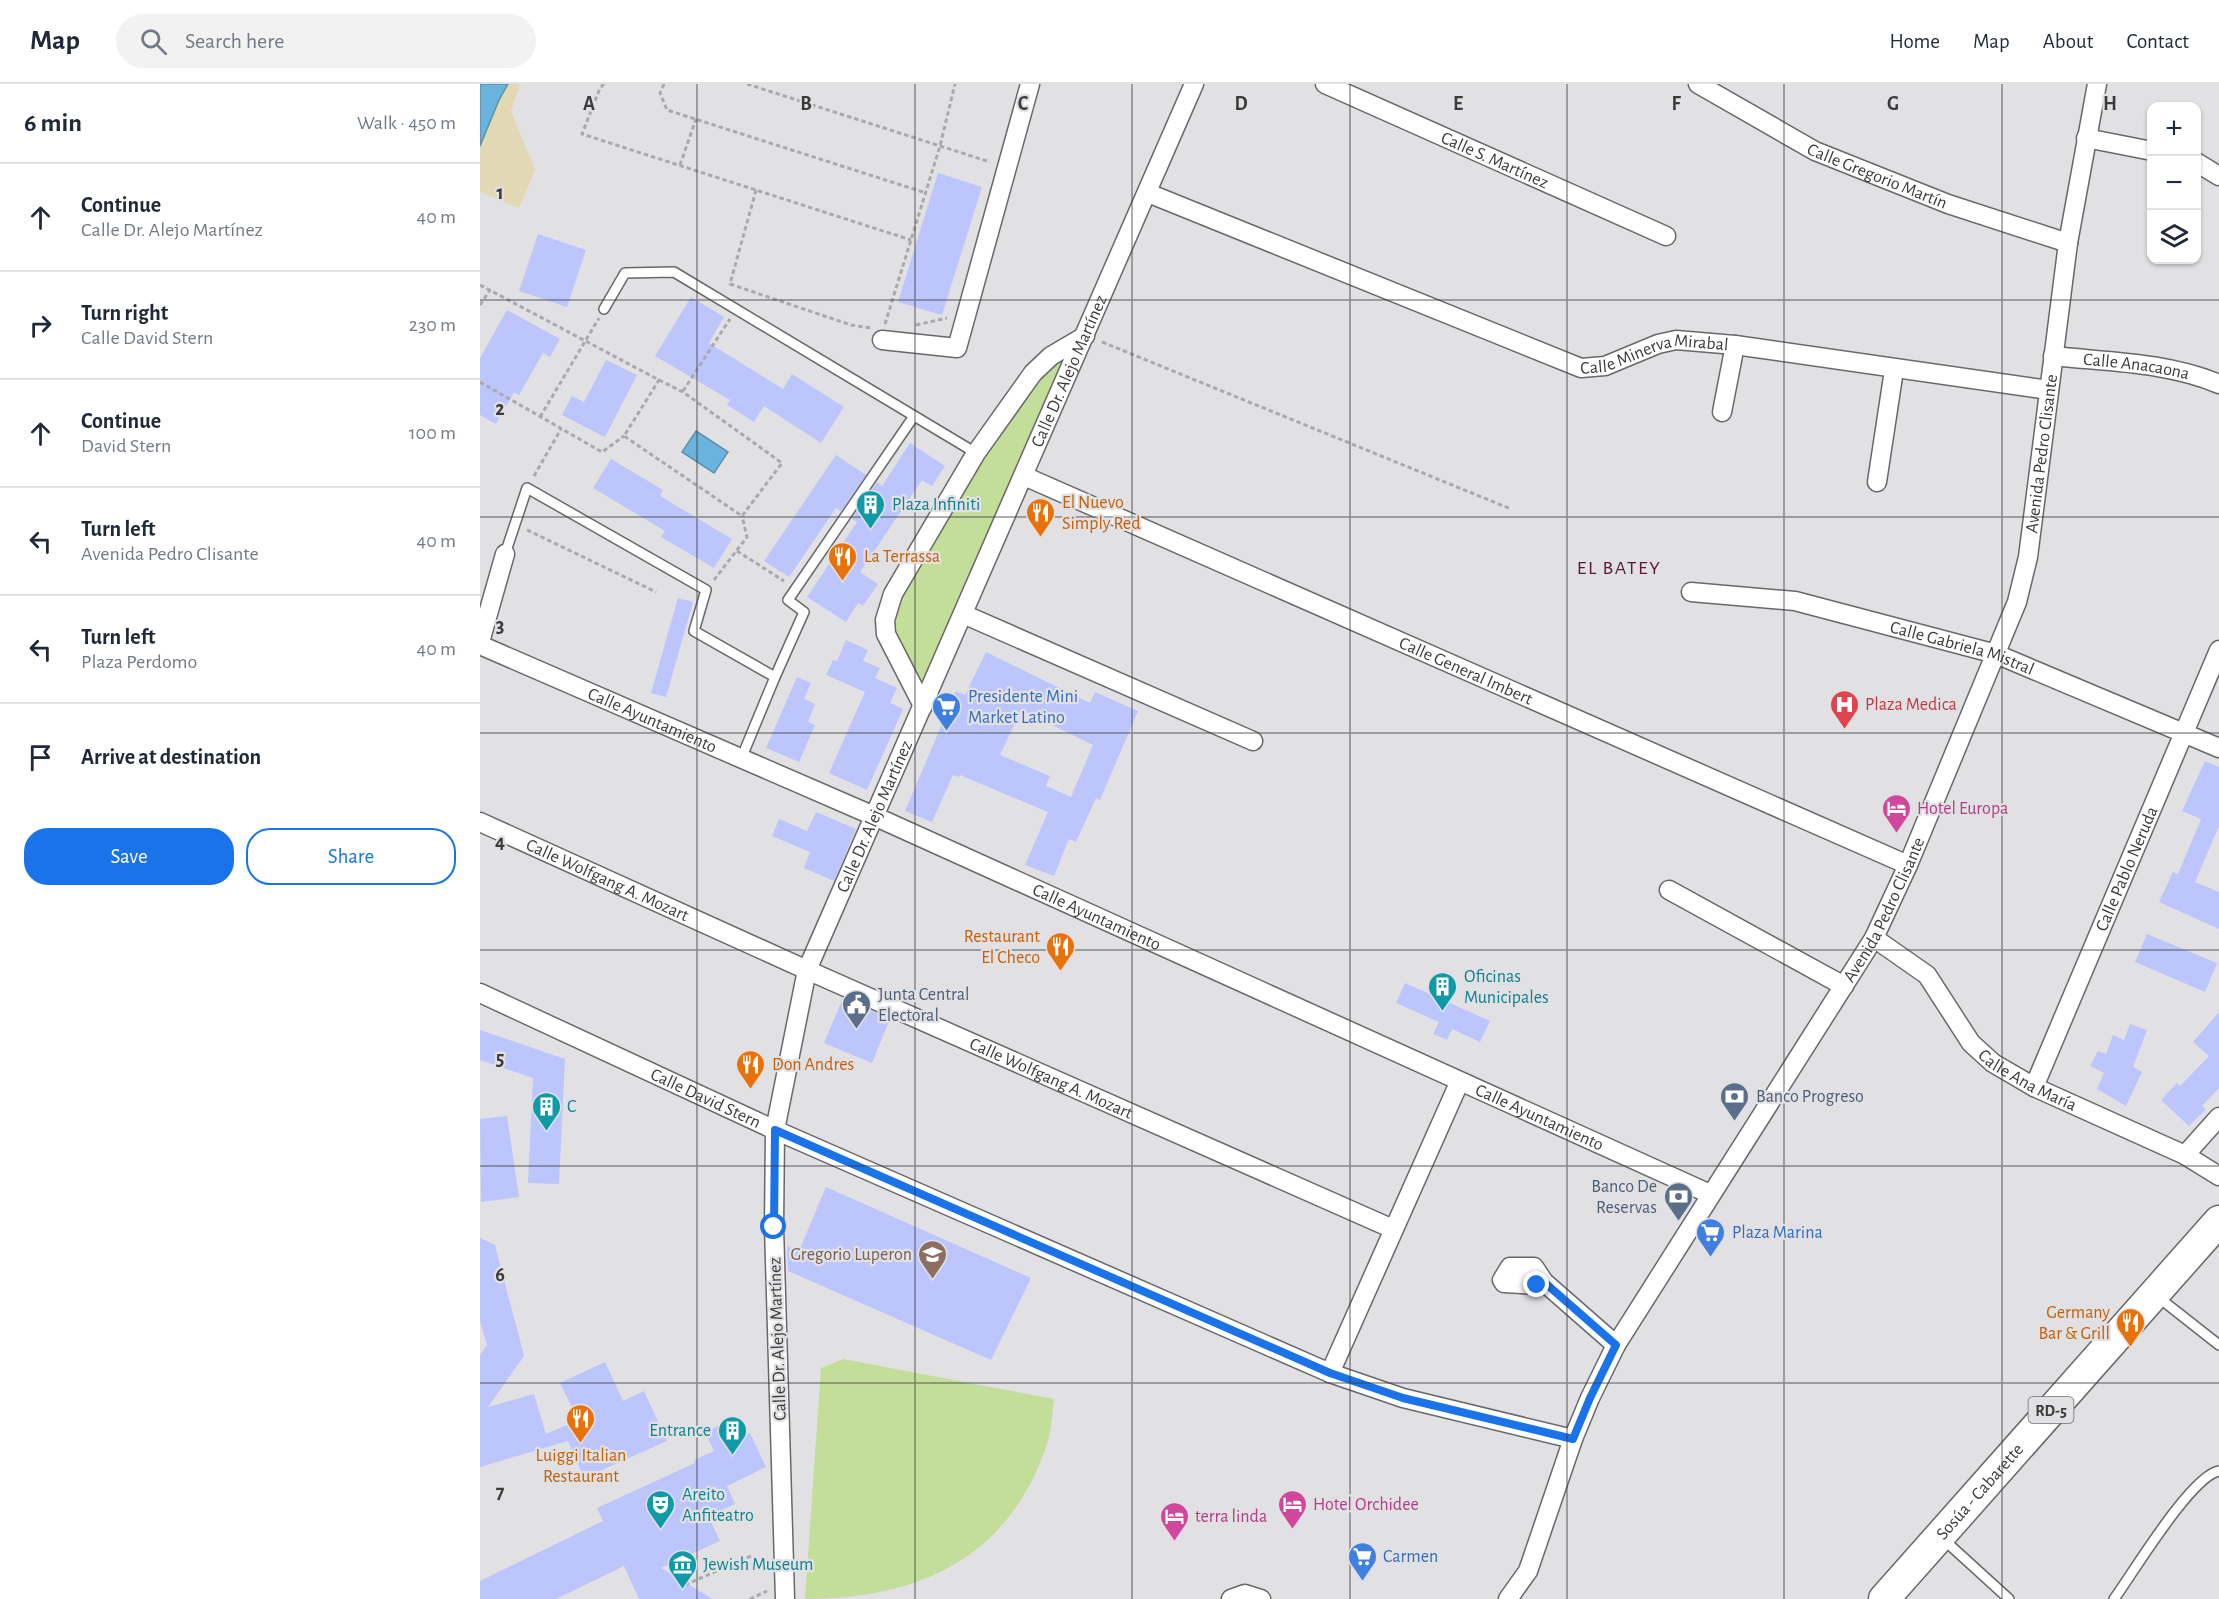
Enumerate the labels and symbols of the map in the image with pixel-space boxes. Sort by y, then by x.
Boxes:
text: A [583,94,595,114]
text: B [800,94,812,114]
text: C [1018,94,1029,114]
text: D [1234,94,1248,114]
text: E [1453,94,1463,114]
text: F [1671,94,1681,114]
text: G [1887,94,1899,114]
text: H [2103,94,2117,114]
street label: Calle S. Martínez [1438,129,1551,192]
street label: Calle Gregorio Martín [1804,140,1950,213]
text: 1 [496,183,504,203]
street label: Calle Dr. Alejo Martínez [1029,293,1111,450]
street label: Calle Minerva Mirabal [1580,332,1729,378]
street label: Calle Anacaona [2082,351,2191,383]
street label: Avenida Pedro Clisante [2023,373,2061,534]
text: 2 [495,399,505,419]
building icon: Plaza Infiniti [855,488,887,530]
place label: El Nuevo Simply Red [1062,494,1140,533]
place label: Plaza Infiniti [892,496,980,514]
restaurant icon: El Nuevo Simply Red [1025,496,1057,538]
restaurant icon: La Terrassa [827,540,859,582]
place label: La Terrassa [864,548,940,566]
district label: EL BATEY [1577,558,1661,578]
text: 3 [496,616,504,636]
street label: Calle Gabriela Mistral [1888,618,2036,679]
street label: Calle General Imbert [1396,634,1535,709]
street label: Calle Ayuntamiento [585,685,719,757]
place label: Presidente Mini Market Latino [968,688,1078,727]
hospital icon: Plaza Medica [1828,688,1860,730]
supermarket icon: Presidente Mini Market Latino [931,690,963,732]
place label: Plaza Medica [1865,696,1957,714]
street label: Calle Dr. Alejo Martínez [834,738,916,895]
hotel icon: Hotel Europa [1880,792,1912,834]
place label: Hotel Europa [1917,800,2008,818]
street label: Calle Pablo Neruda [2093,804,2162,934]
text: 4 [495,832,505,852]
street label: Avenida Pedro Clisante [1840,835,1928,986]
street label: Calle Wolfgang A. Mozart [523,836,691,925]
street label: Calle Ayuntamiento [1030,881,1163,954]
place label: Restaurant El Checo [964,928,1040,967]
restaurant icon: Restaurant El Checo [1045,930,1077,972]
place label: Oficinas Municipales [1464,968,1549,1007]
building icon: Oficinas Municipales [1427,970,1459,1012]
place label: Junta Central Electoral [878,986,969,1025]
public building icon: Junta Central Electoral [841,988,873,1030]
street label: Calle Wolfgang A. Mozart [967,1035,1135,1123]
street label: Calle Ana María [1974,1046,2079,1115]
restaurant icon: Don Andres [735,1048,767,1090]
text: 5 [496,1049,504,1069]
place label: Don Andres [772,1056,854,1074]
street label: Calle David Stern [647,1065,763,1132]
bank icon: Banco Progreso [1719,1080,1751,1122]
street label: Calle Ayuntamiento [1472,1081,1606,1155]
place label: Banco Progreso [1756,1088,1864,1106]
building icon: C [530,1090,562,1132]
place label: C [567,1098,576,1116]
place label: Banco De Reservas [1591,1178,1657,1217]
bank icon: Banco De Reservas [1662,1180,1694,1222]
route start [760,1213,786,1239]
supermarket icon: Plaza Marina [1695,1216,1727,1258]
place label: Plaza Marina [1732,1224,1823,1242]
school or university icon: Gregorio Luperon [917,1238,949,1280]
place label: Gregorio Luperon [790,1246,912,1264]
street label: Calle Dr. Alejo Martínez [766,1257,790,1421]
text: 6 [495,1265,505,1285]
route end [1523,1271,1549,1297]
place label: Germany Bar & Grill [2038,1304,2110,1343]
restaurant icon: Germany Bar & Grill [2115,1306,2147,1348]
road number: RD-5 [2028,1397,2074,1423]
restaurant icon: Luiggi Italian Restaurant [565,1402,597,1444]
building icon: Entrance [716,1414,748,1456]
place label: Entrance [649,1422,711,1440]
street label: Sosúa - Cabarette [1933,1440,2027,1543]
place label: Luiggi Italian Restaurant [536,1447,626,1486]
text: 7 [496,1482,505,1502]
place label: Areito Anfiteatro [682,1486,754,1525]
theatre icon: Areito Anfiteatro [645,1488,677,1530]
hotel icon: Hotel Orchidee [1276,1488,1308,1530]
place label: Hotel Orchidee [1313,1496,1419,1514]
hotel icon: terra linda [1158,1500,1190,1542]
place label: terra linda [1195,1508,1267,1526]
supermarket icon: Carmen [1346,1540,1378,1582]
museum icon: Jewish Museum [666,1548,698,1590]
place label: Carmen [1383,1548,1438,1566]
place label: Jewish Museum [703,1556,813,1574]

